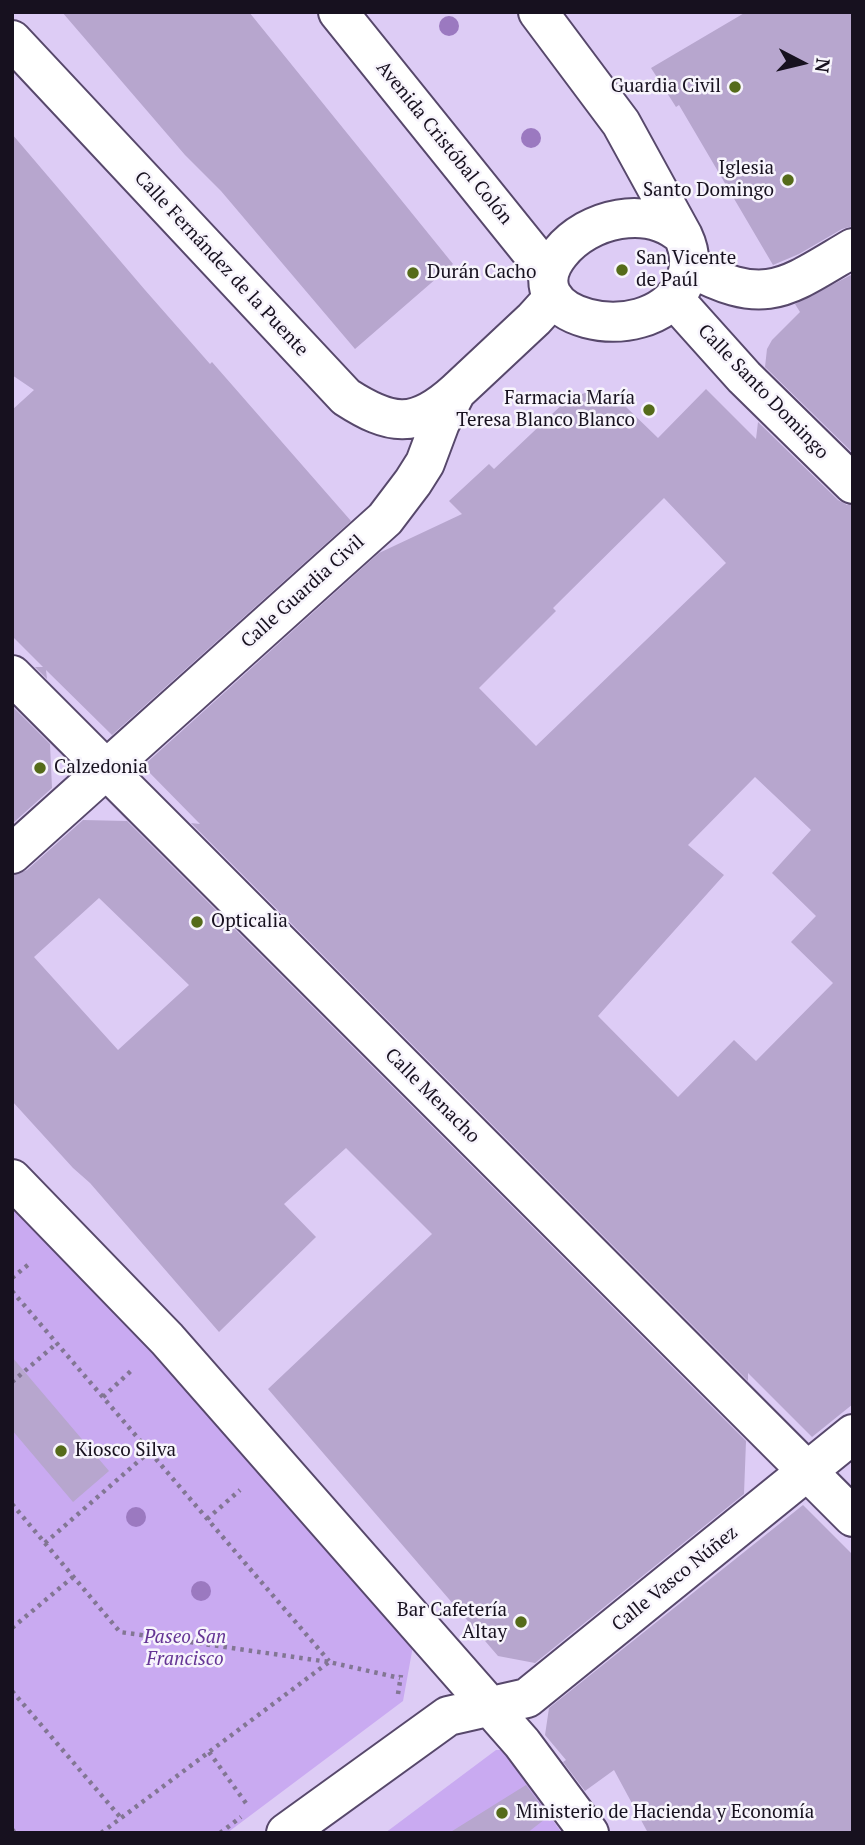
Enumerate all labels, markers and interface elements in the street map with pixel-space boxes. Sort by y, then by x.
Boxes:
north arrow [767,28,837,98]
street label: Avenida Cristóbal Colón [371,57,517,229]
text: N [810,57,837,74]
place label: Guardia Civil [611,76,721,98]
marker: Guardia Civil [727,79,743,95]
place label: Iglesia Santo Domingo [643,158,774,202]
street label: Calle Fernández de la Puente [129,167,313,361]
marker: Iglesia Santo Domingo [780,172,796,188]
place label: San Vicente de Paúl [636,248,736,292]
place label: Durán Cacho [427,262,536,284]
marker: San Vicente de Paúl [614,262,630,278]
marker: Durán Cacho [405,265,421,281]
street label: Calle Santo Domingo [693,320,833,464]
place label: Farmacia María Teresa Blanco Blanco [456,388,635,432]
marker: Farmacia María Teresa Blanco Blanco [641,402,657,418]
street label: Calle Guardia Civil [237,531,369,653]
place label: Calzedonia [54,757,148,779]
marker: Calzedonia [32,760,48,776]
place label: Opticalia [211,911,288,933]
marker: Opticalia [189,914,205,930]
street label: Calle Menacho [380,1044,484,1148]
place label: Kiosco Silva [75,1440,176,1462]
marker: Kiosco Silva [53,1443,69,1459]
street label: Calle Vasco Núñez [608,1521,742,1637]
place label: Bar Cafetería Altay [397,1600,507,1644]
marker: Bar Cafetería Altay [513,1614,529,1630]
park label: Paseo San Francisco [144,1627,226,1671]
place label: Ministerio de Hacienda y Economía [516,1802,814,1824]
marker: Ministerio de Hacienda y Economía [494,1805,510,1821]

